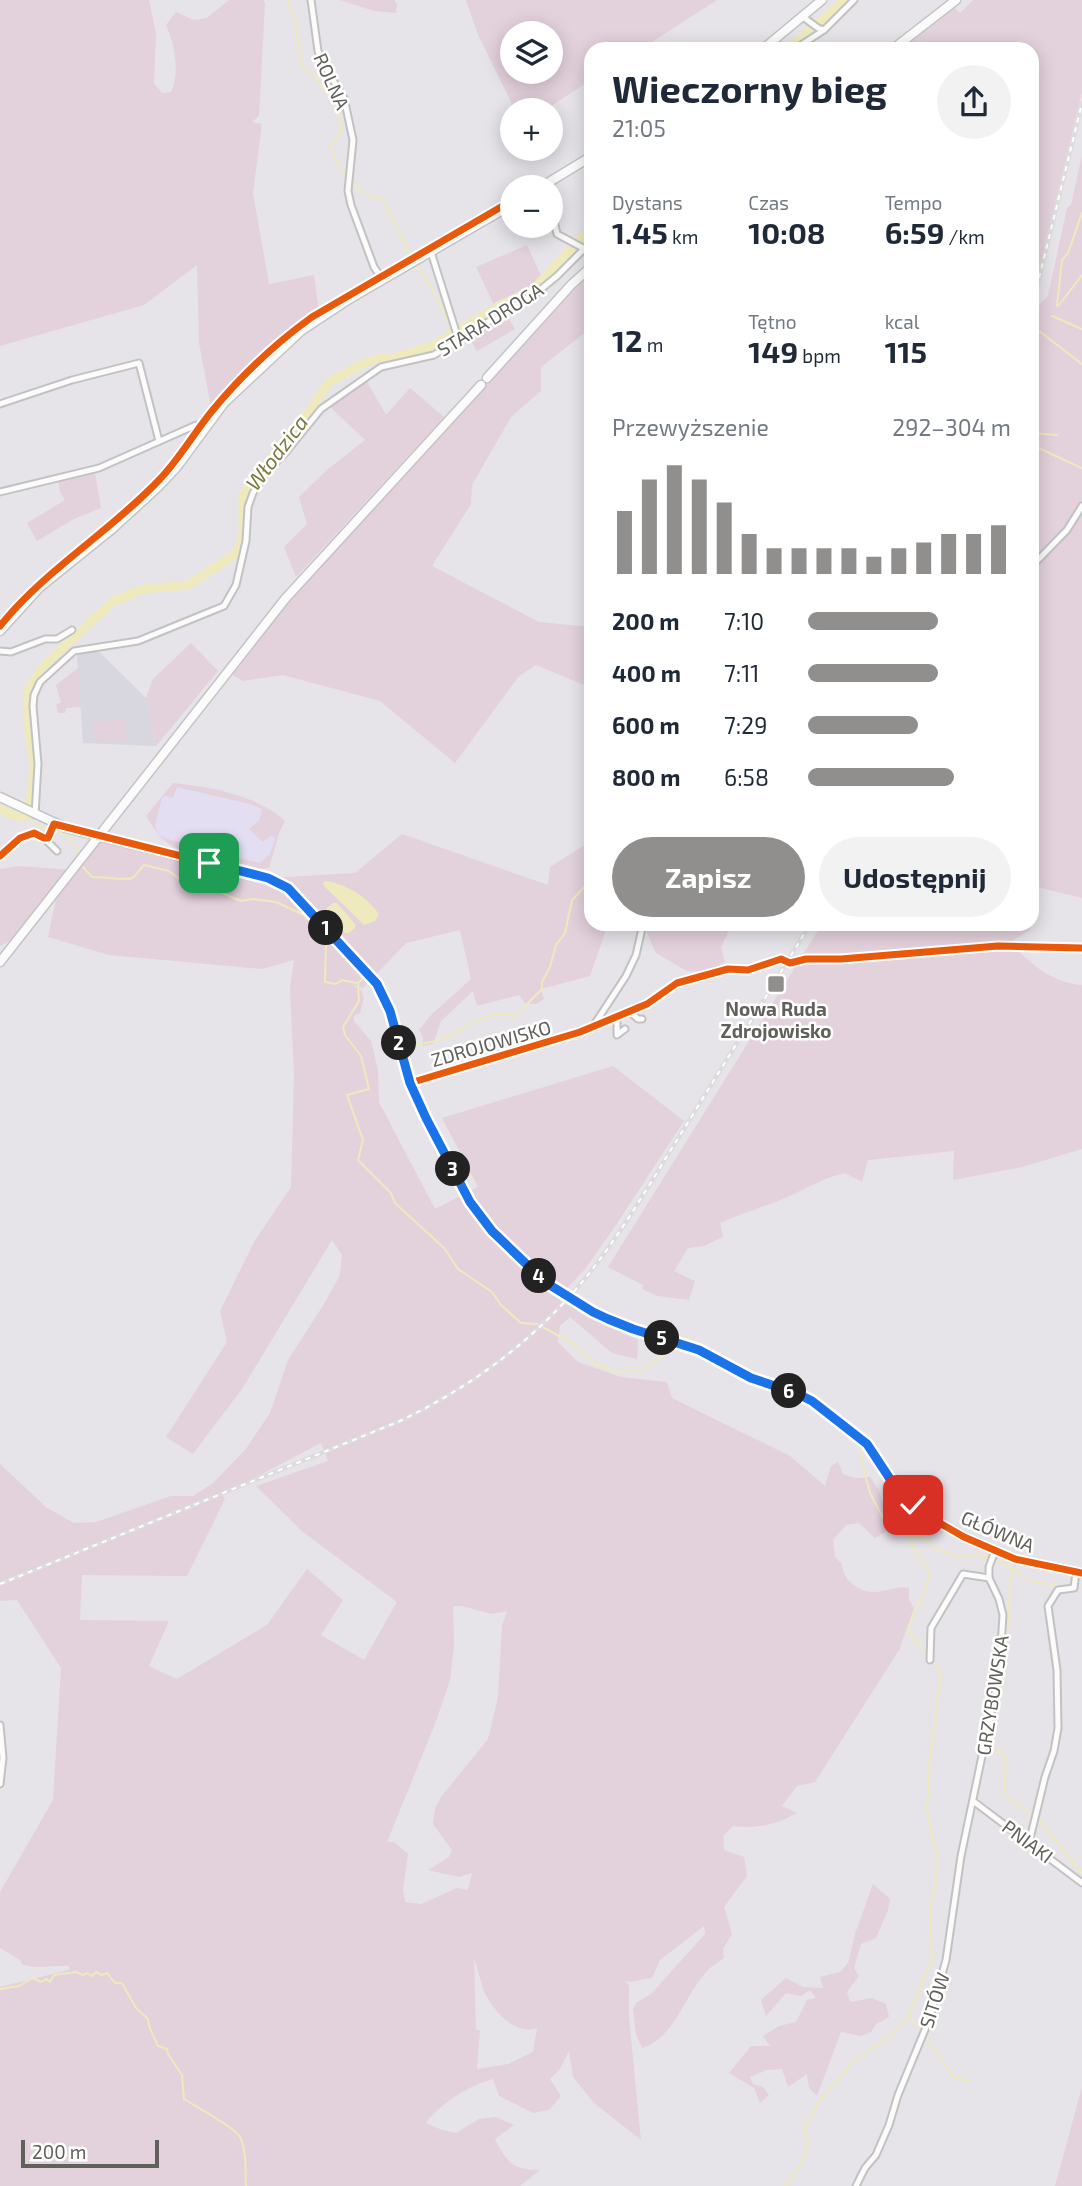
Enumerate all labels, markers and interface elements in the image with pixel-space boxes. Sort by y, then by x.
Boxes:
map controls [500,21,563,238]
button: layers [500,21,563,84]
street label: ROLNA [309,49,355,113]
text: Wieczorny bieg [612,65,887,111]
button: share [937,65,1011,139]
button: + [500,98,563,161]
text: 21:05 [612,114,666,142]
button: − [500,175,563,238]
text: Dystans [612,191,683,214]
text: Czas [748,191,789,214]
text: Tempo [885,191,942,214]
text: 1.45 [612,214,668,250]
text: 10:08 [748,214,826,250]
text: 6:59 [885,214,944,250]
text: km [668,225,698,248]
text: /km [944,225,985,248]
street label: STARA DROGA [433,277,547,361]
text: Tętno [748,310,797,333]
text: kcal [885,310,919,333]
text: 12 [612,322,642,358]
text: m [642,333,663,356]
text: 149 [748,333,798,369]
text: 115 [885,333,927,369]
text: bpm [798,344,841,367]
water label: Włodzica [240,409,312,495]
text: Przewyższenie [612,413,769,441]
text: 292–304 m [892,413,1011,441]
text: 200 m [612,607,680,635]
text: 7:10 [724,607,764,635]
text: 400 m [612,659,681,687]
text: 7:11 [724,659,760,687]
text: 600 m [612,711,680,739]
text: 7:29 [724,711,767,739]
text: 800 m [612,763,681,791]
text: 6:58 [724,763,769,791]
pin [179,833,239,893]
button: Zapisz [612,837,805,917]
button: Udostępnij [819,837,1011,917]
icon: arrive [190,844,228,882]
pin: 1 [308,911,344,946]
text: 1 [321,916,330,939]
marker: Nowa Ruda Zdrojowisko [766,974,786,994]
place label: Nowa Ruda Zdrojowisko [721,997,831,1042]
street label: ZDROJOWISKO [428,1015,554,1071]
pin: 2 [382,1026,416,1060]
text: 2 [393,1031,404,1054]
pin: 3 [435,1152,470,1186]
text: 3 [447,1157,458,1180]
pin: 4 [522,1258,556,1294]
text: 4 [532,1264,545,1287]
pin: 5 [644,1320,680,1356]
text: 5 [656,1326,667,1349]
pin: 6 [772,1374,806,1408]
text: 6 [783,1379,794,1402]
pin [883,1475,943,1535]
icon: check [894,1486,932,1524]
street label: GŁÓWNA [958,1505,1038,1557]
street label: GRZYBOWSKA [971,1633,1013,1757]
street label: PNIAKI [998,1814,1058,1868]
street label: SITÓW [914,1969,954,2031]
scale bar [21,2137,159,2169]
text: 200 m [32,2140,86,2163]

